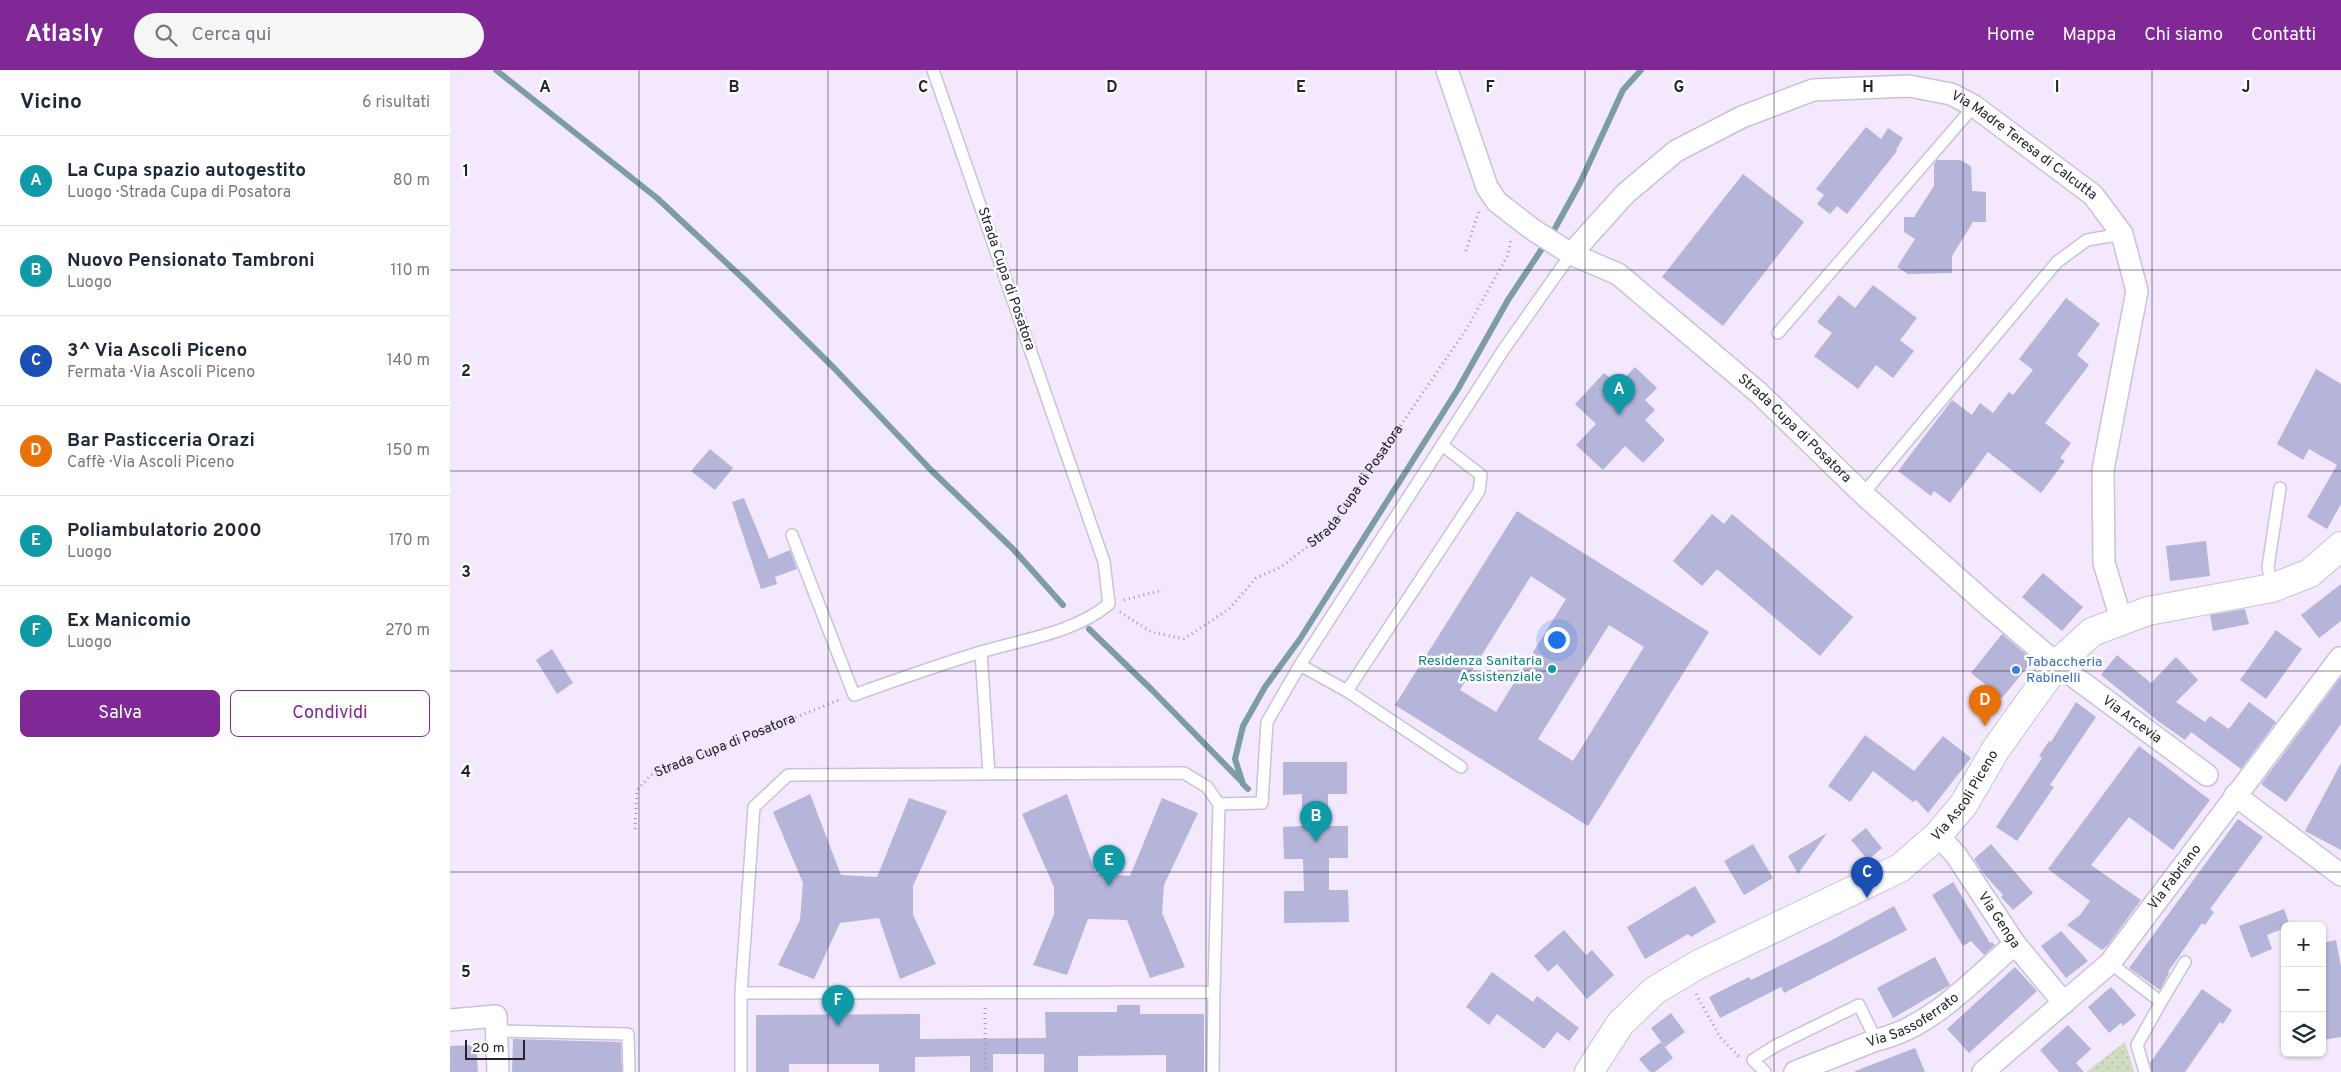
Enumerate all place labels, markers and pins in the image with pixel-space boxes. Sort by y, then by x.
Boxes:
pin: A [1603,374,1635,415]
place label: Residenza Sanitaria Assistenziale [1418,653,1542,686]
place label: Tabaccheria Rabinelli [2026,654,2102,687]
marker: Residenza Sanitaria Assistenziale [1546,663,1558,675]
marker: Tabaccheria Rabinelli [2010,664,2022,676]
pin: D [1969,685,2001,726]
pin: B [1300,801,1332,842]
pin: E [1093,845,1125,886]
pin: C [1851,857,1883,898]
pin: F [822,985,854,1026]

